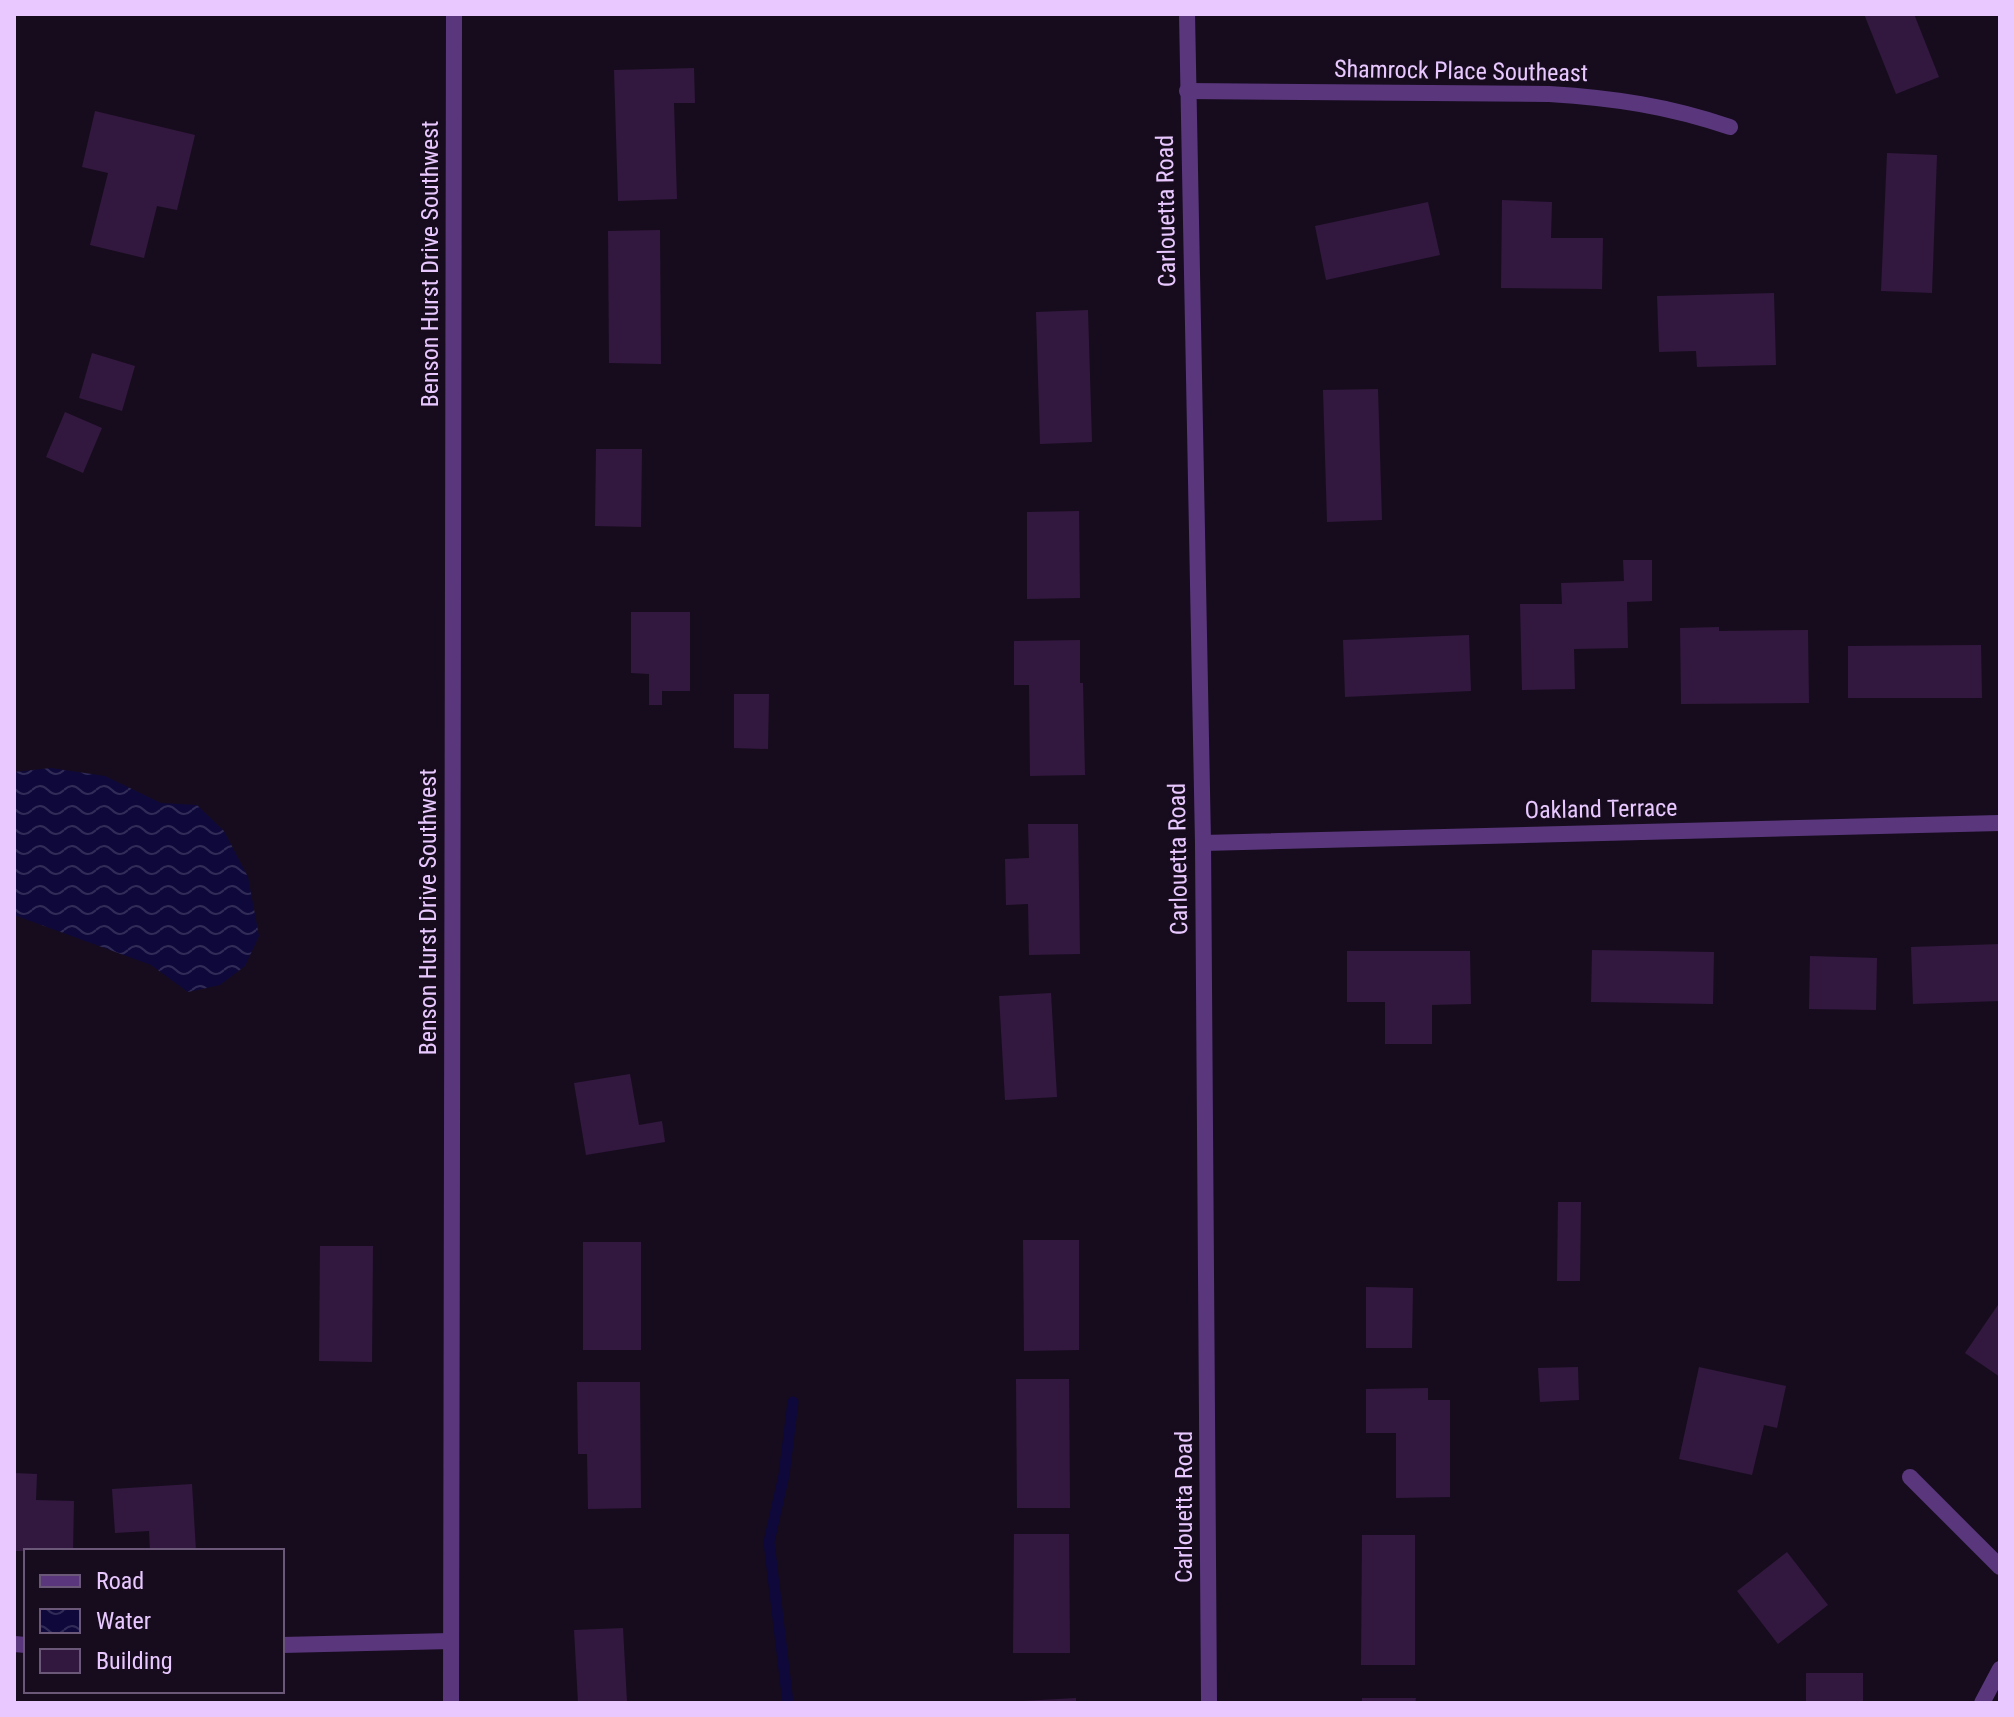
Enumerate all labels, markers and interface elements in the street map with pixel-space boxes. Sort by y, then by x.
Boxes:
street label: Shamrock Place Southeast [1334,55,1588,87]
street label: Benson Hurst Drive Southwest [416,121,444,407]
street label: Carlouetta Road [1151,135,1181,287]
street label: Benson Hurst Drive Southwest [414,769,442,1055]
street label: Carlouetta Road [1163,783,1193,935]
street label: Oakland Terrace [1524,794,1678,824]
street label: Carlouetta Road [1170,1431,1198,1583]
legend [24,1549,284,1693]
text: Road [96,1567,144,1595]
text: Water [96,1607,151,1635]
text: Building [96,1647,173,1675]

